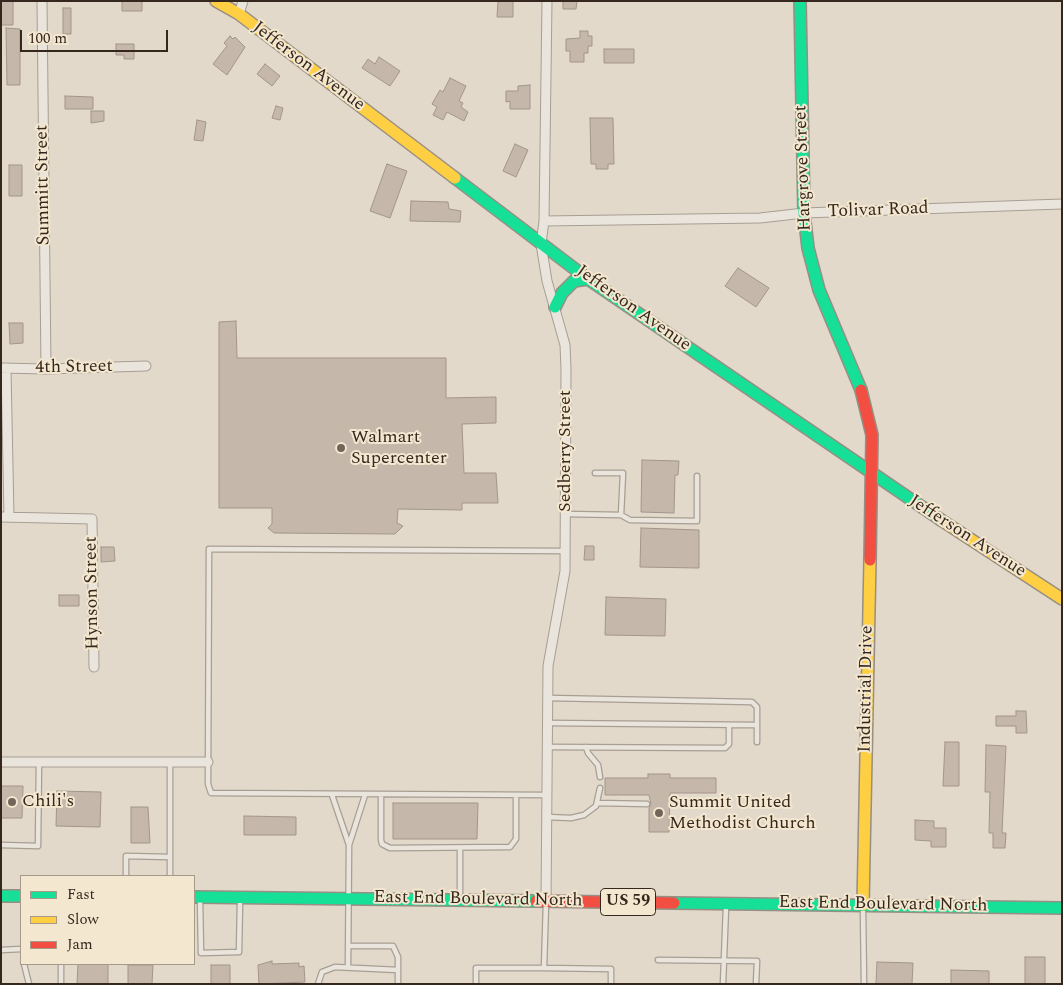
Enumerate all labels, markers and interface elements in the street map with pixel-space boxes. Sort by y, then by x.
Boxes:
street label: Jefferson Avenue [247,18,369,116]
scale bar [22,20,170,52]
text: 100 m [28,27,67,50]
street label: Hargrove Street [791,105,817,231]
street label: Summitt Street [32,125,56,245]
street label: Tolivar Road [827,198,929,224]
street label: Jefferson Avenue [571,261,695,357]
street label: 4th Street [35,357,113,379]
street label: Sedberry Street [555,390,577,512]
place label: Walmart Supercenter [351,427,447,469]
marker: Walmart Supercenter [335,442,347,454]
street label: Jefferson Avenue [904,491,1030,583]
street label: Hynson Street [81,536,105,650]
street label: Industrial Drive [855,625,879,753]
place label: Chili's [22,791,74,813]
place label: Summit United Methodist Church [669,792,816,834]
marker: Chili's [6,796,18,808]
marker: Summit United Methodist Church [653,807,665,819]
legend [20,875,195,965]
text: Fast [67,883,95,906]
street label: East End Boulevard North [373,887,583,913]
road number: US 59 [600,889,656,916]
street label: East End Boulevard North [778,892,988,918]
text: Slow [67,908,99,931]
text: Jam [67,933,93,956]

